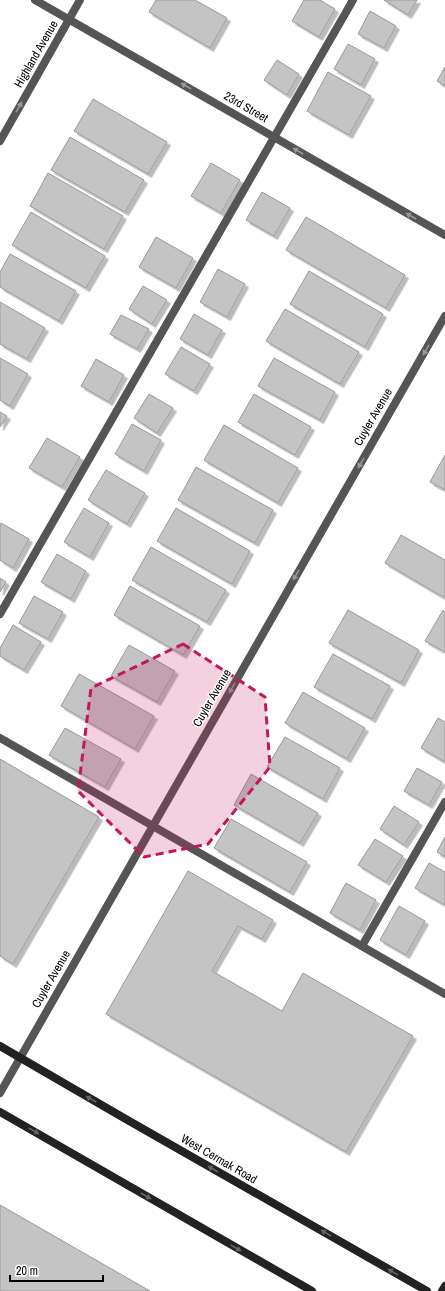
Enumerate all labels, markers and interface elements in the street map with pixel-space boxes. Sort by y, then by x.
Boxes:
street label: Highland Avenue [10,18,62,90]
one-way arrow [180,83,192,90]
street label: 23rd Street [221,88,271,126]
one-way arrow [16,101,23,113]
one-way arrow [293,148,304,155]
one-way arrow [405,213,417,219]
one-way arrow [422,344,429,356]
street label: Cuyler Avenue [350,385,396,449]
one-way arrow [357,457,364,469]
one-way arrow [293,570,300,581]
street label: Cuyler Avenue [189,666,235,730]
one-way arrow [228,682,235,694]
street label: Cuyler Avenue [28,947,74,1011]
one-way arrow [85,1095,96,1102]
one-way arrow [28,1128,40,1135]
street label: West Cermak Road [178,1131,260,1187]
one-way arrow [207,1165,219,1172]
one-way arrow [140,1193,152,1200]
one-way arrow [320,1230,332,1236]
one-way arrow [230,1244,242,1251]
scale bar [10,1257,103,1283]
text: 20 m [16,1263,38,1279]
one-way arrow [387,1268,399,1275]

